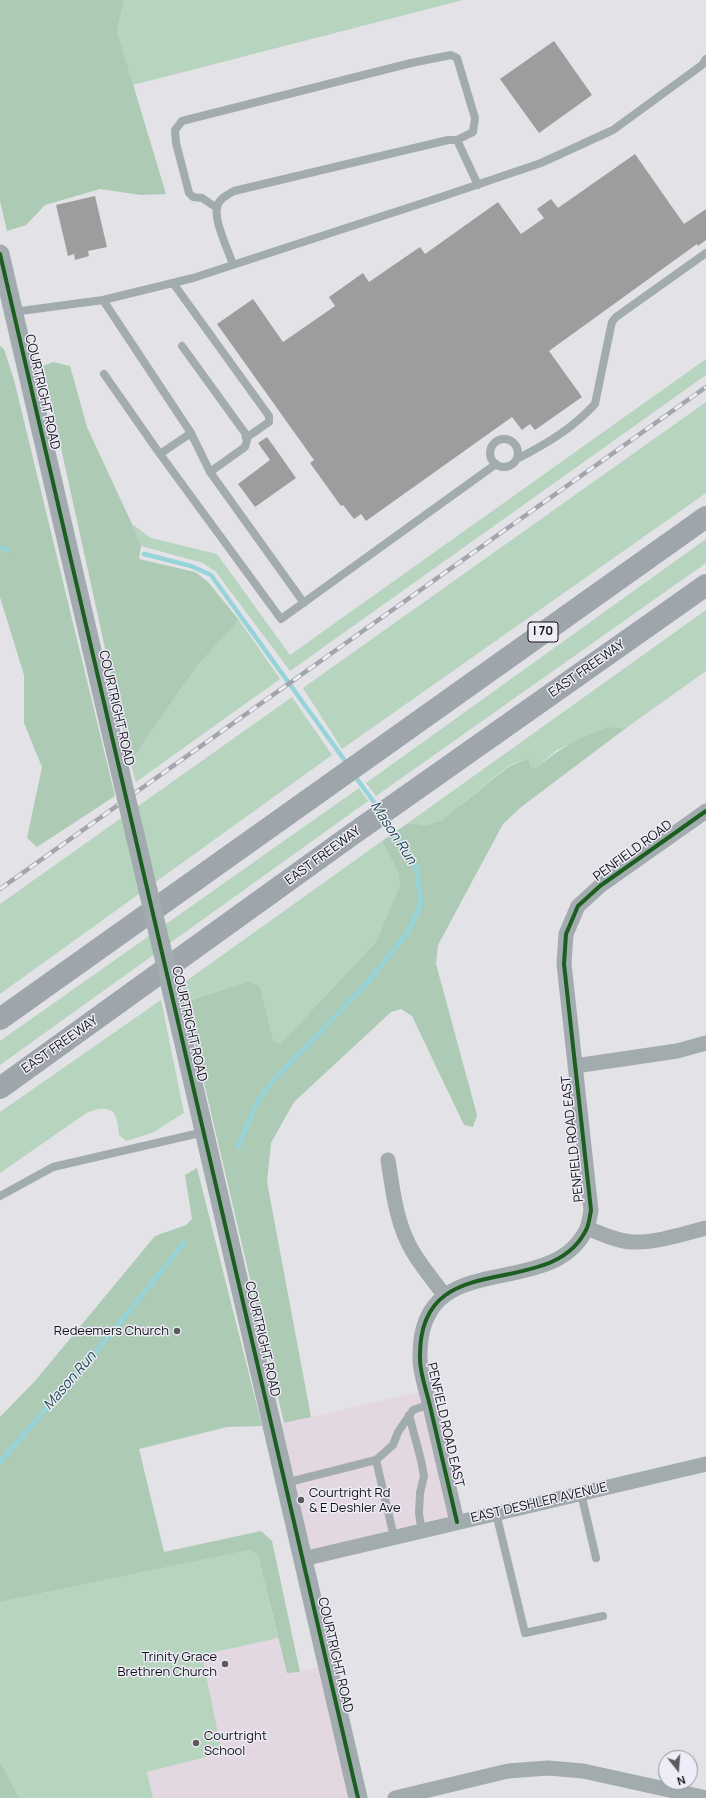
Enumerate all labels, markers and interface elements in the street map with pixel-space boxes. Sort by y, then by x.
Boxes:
street label: COURTRIGHT ROAD [21,333,63,451]
road number: I 70 [528,622,558,642]
street label: EAST FREEWAY [546,637,628,701]
street label: COURTRIGHT ROAD [95,649,137,767]
water label: Mason Run [366,798,420,868]
street label: PENFIELD ROAD [591,817,675,885]
street label: EAST FREEWAY [282,823,364,889]
street label: COURTRIGHT ROAD [168,965,210,1083]
street label: EAST FREEWAY [19,1013,101,1077]
street label: PENFIELD ROAD EAST [559,1075,587,1203]
street label: COURTRIGHT ROAD [241,1280,283,1398]
place label: Redeemers Church [54,1323,169,1339]
marker: Redeemers Church [172,1326,182,1336]
water label: Mason Run [40,1348,100,1414]
street label: PENFIELD ROAD EAST [423,1361,467,1489]
street label: EAST DESHLER AVENUE [469,1480,609,1526]
place label: Courtright Rd & E Deshler Ave [309,1485,401,1516]
marker: Courtright Rd & E Deshler Ave [296,1495,306,1505]
street label: COURTRIGHT ROAD [314,1596,356,1714]
place label: Trinity Grace Brethren Church [117,1649,217,1680]
marker: Trinity Grace Brethren Church [220,1659,230,1669]
place label: Courtright School [204,1728,267,1759]
marker: Courtright School [191,1738,201,1748]
north arrow [658,1750,698,1790]
text: N [675,1773,687,1789]

